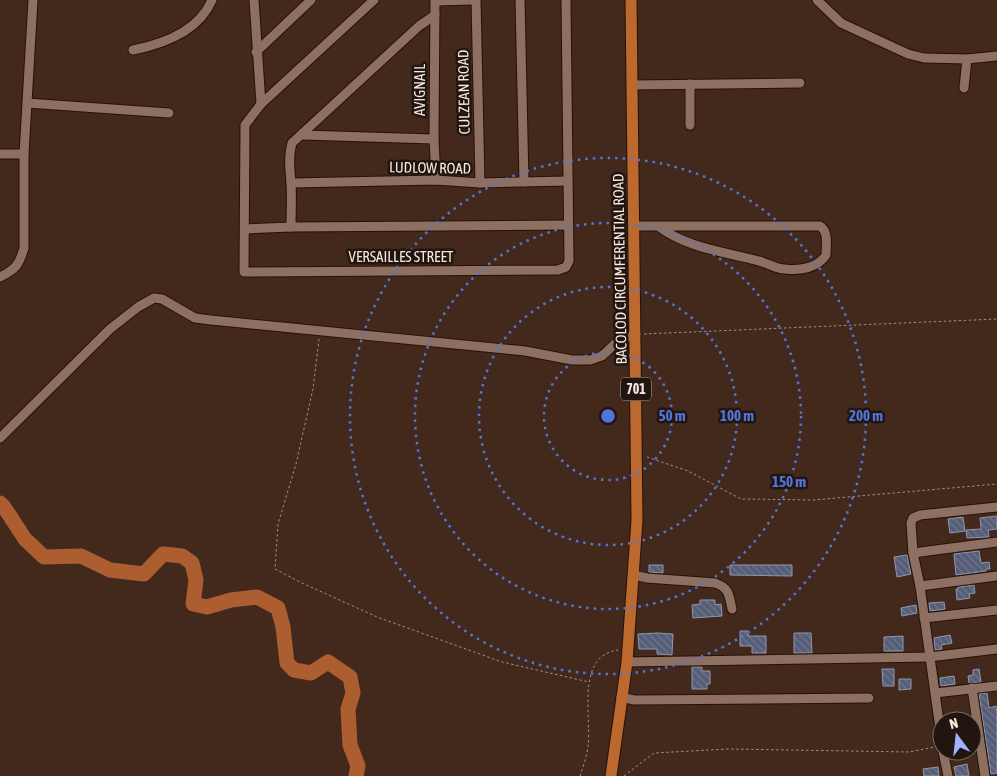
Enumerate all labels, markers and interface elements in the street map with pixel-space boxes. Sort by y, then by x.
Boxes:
street label: CULZEAN ROAD [454,50,473,134]
street label: AVIGNAIL [411,64,428,116]
street label: LUDLOW ROAD [389,158,471,177]
street label: BACOLOD CIRCUMFERENTIAL ROAD [609,174,630,364]
street label: VERSAILLES STREET [349,248,454,265]
road number: 701 [621,378,651,400]
centre of rings [599,407,617,425]
text: 50 m [659,407,686,424]
text: 100 m [720,407,754,424]
text: 200 m [849,407,883,424]
text: 150 m [772,473,806,490]
north arrow [932,711,982,761]
text: N [948,715,960,732]

